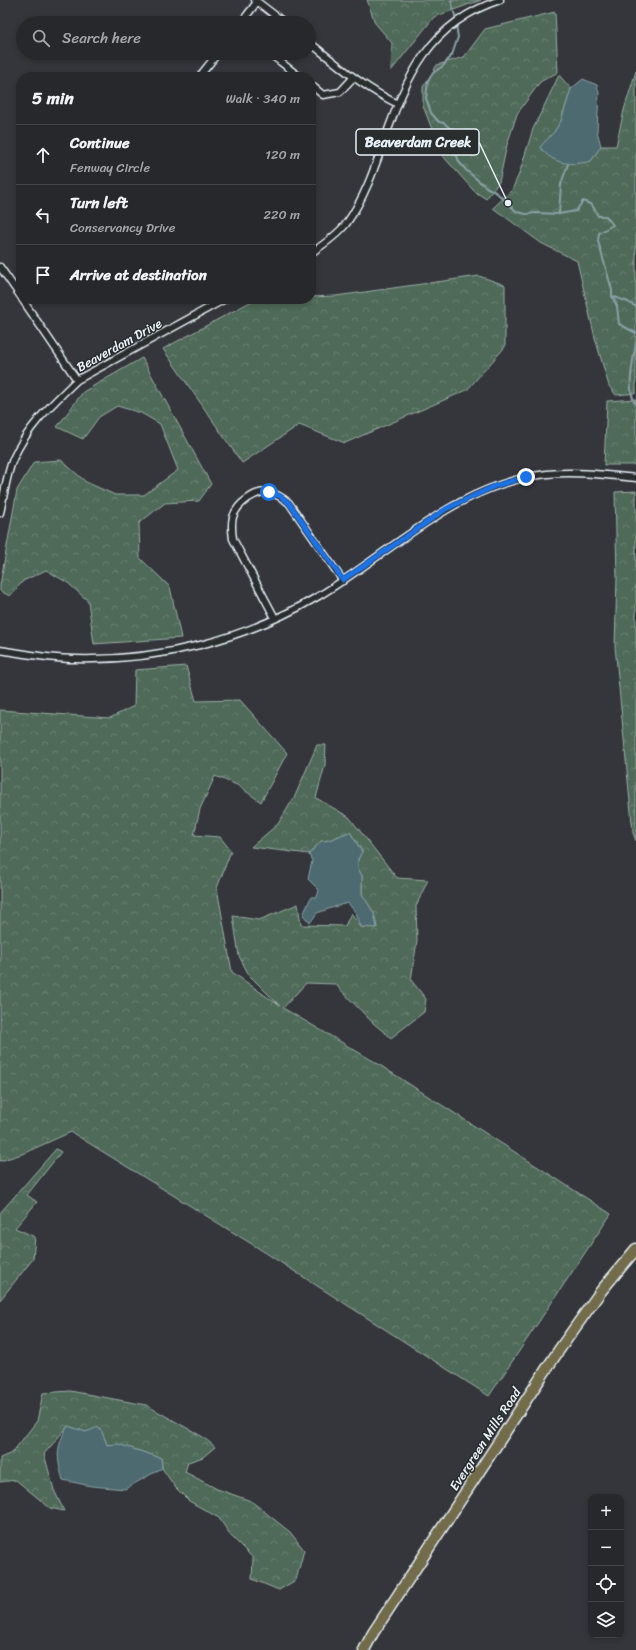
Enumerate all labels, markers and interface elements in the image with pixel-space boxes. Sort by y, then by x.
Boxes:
search box [16,16,316,60]
text: Search here [62,25,141,51]
icon: search [30,27,52,49]
text: 5 min [32,83,74,113]
text: Walk · 340 m [226,87,300,110]
callout: Beaverdam Creek [356,129,479,155]
text: Continue [70,130,130,156]
text: Beaverdam Creek [365,130,472,155]
text: 120 m [265,143,300,166]
icon: ahead [32,144,54,166]
text: Fenway Circle [70,156,150,179]
text: Turn left [70,190,128,216]
text: 220 m [263,203,300,226]
icon: left [32,204,54,226]
text: Conservancy Drive [70,216,175,239]
text: Arrive at destination [70,262,207,288]
icon: arrive [32,264,54,286]
street label: Beaverdam Drive [72,312,166,378]
route end [517,468,535,486]
route start [260,483,278,501]
street label: Evergreen Mills Road [443,1382,528,1495]
map controls [588,1494,624,1638]
button: + [588,1494,624,1530]
button: − [588,1530,624,1566]
button: locate [588,1566,624,1602]
button: layers [588,1602,624,1638]

